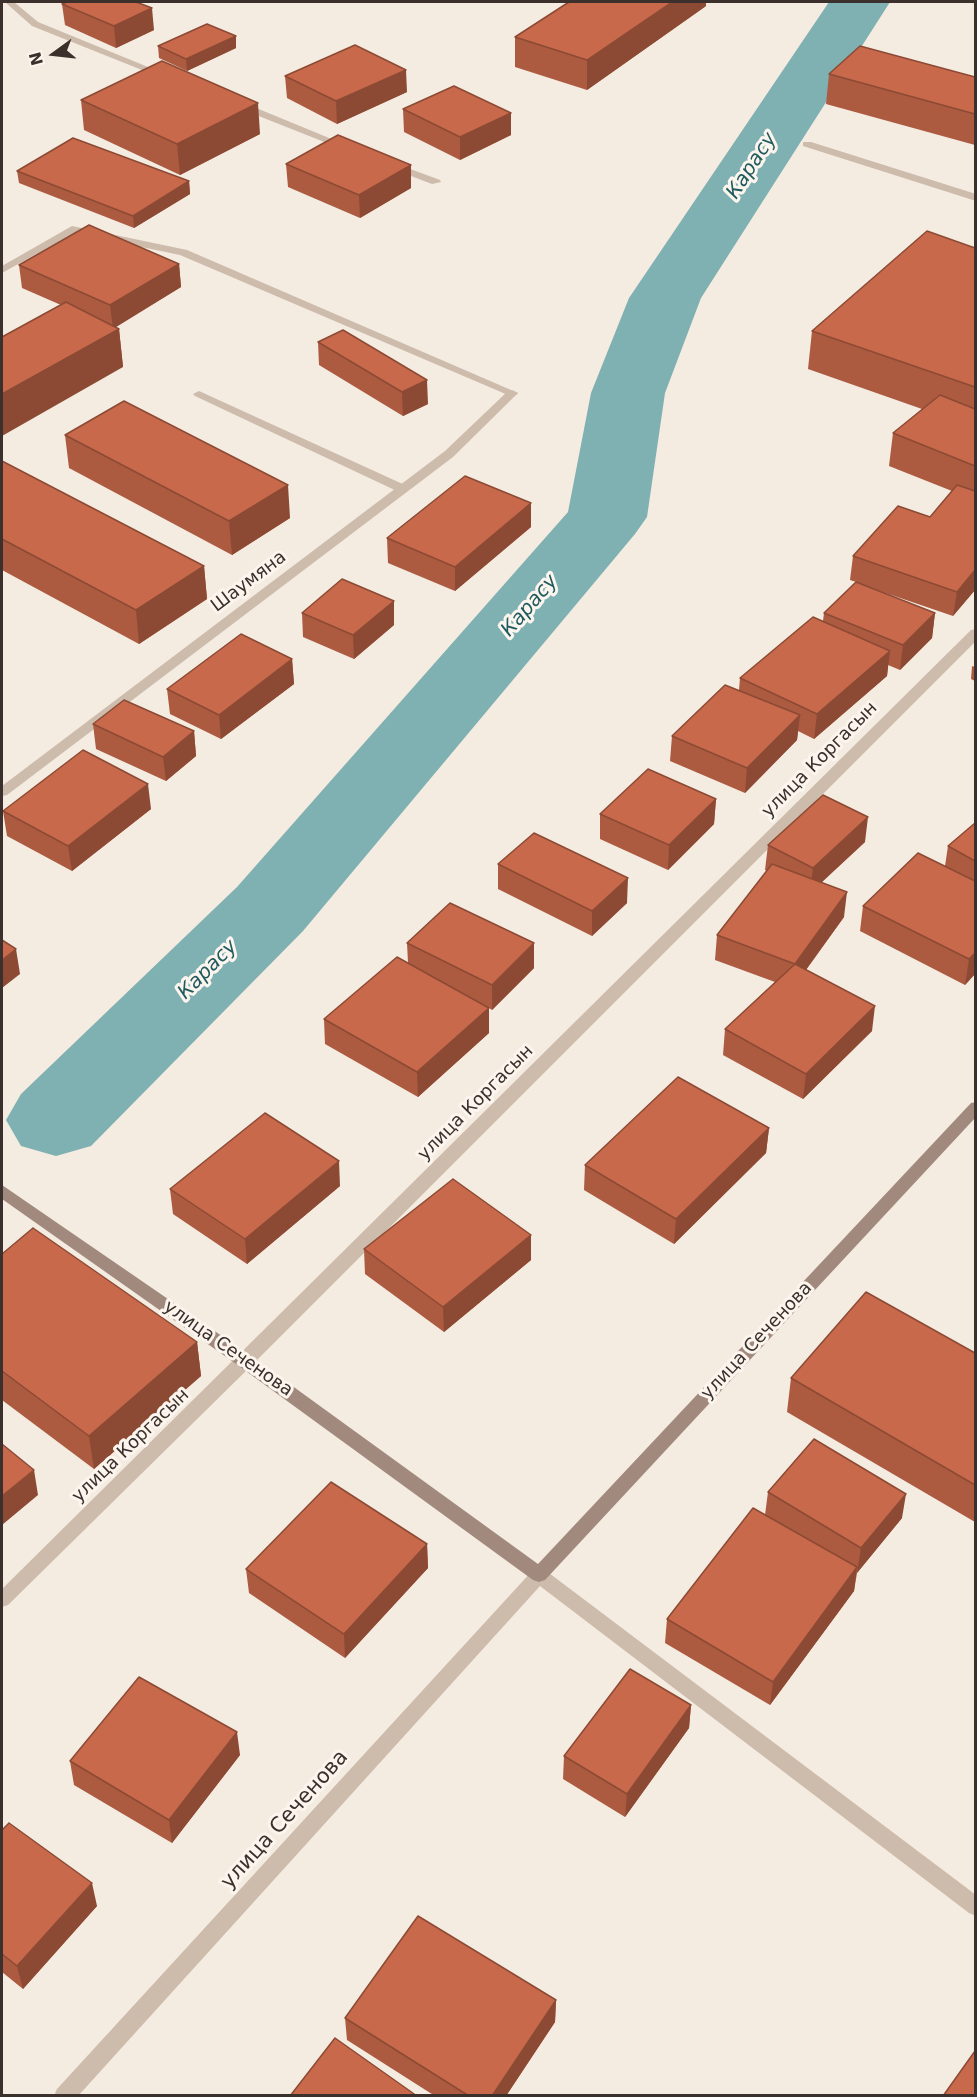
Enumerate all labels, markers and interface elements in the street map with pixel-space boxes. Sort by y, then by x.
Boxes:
north arrow [24,24,84,84]
text: N [25,50,47,68]
water label: Карасу [722,128,782,204]
street label: Шаумяна [207,547,291,617]
water label: Карасу [497,570,563,642]
street label: улица Коргасын [758,698,882,822]
water label: Карасу [173,935,243,1005]
street label: улица Коргасын [414,1041,538,1165]
street label: улица Сеченова [697,1278,817,1404]
street label: улица Сеченова [159,1296,297,1402]
street label: улица Коргасын [68,1385,194,1507]
street label: улица Сеченова [216,1745,354,1895]

